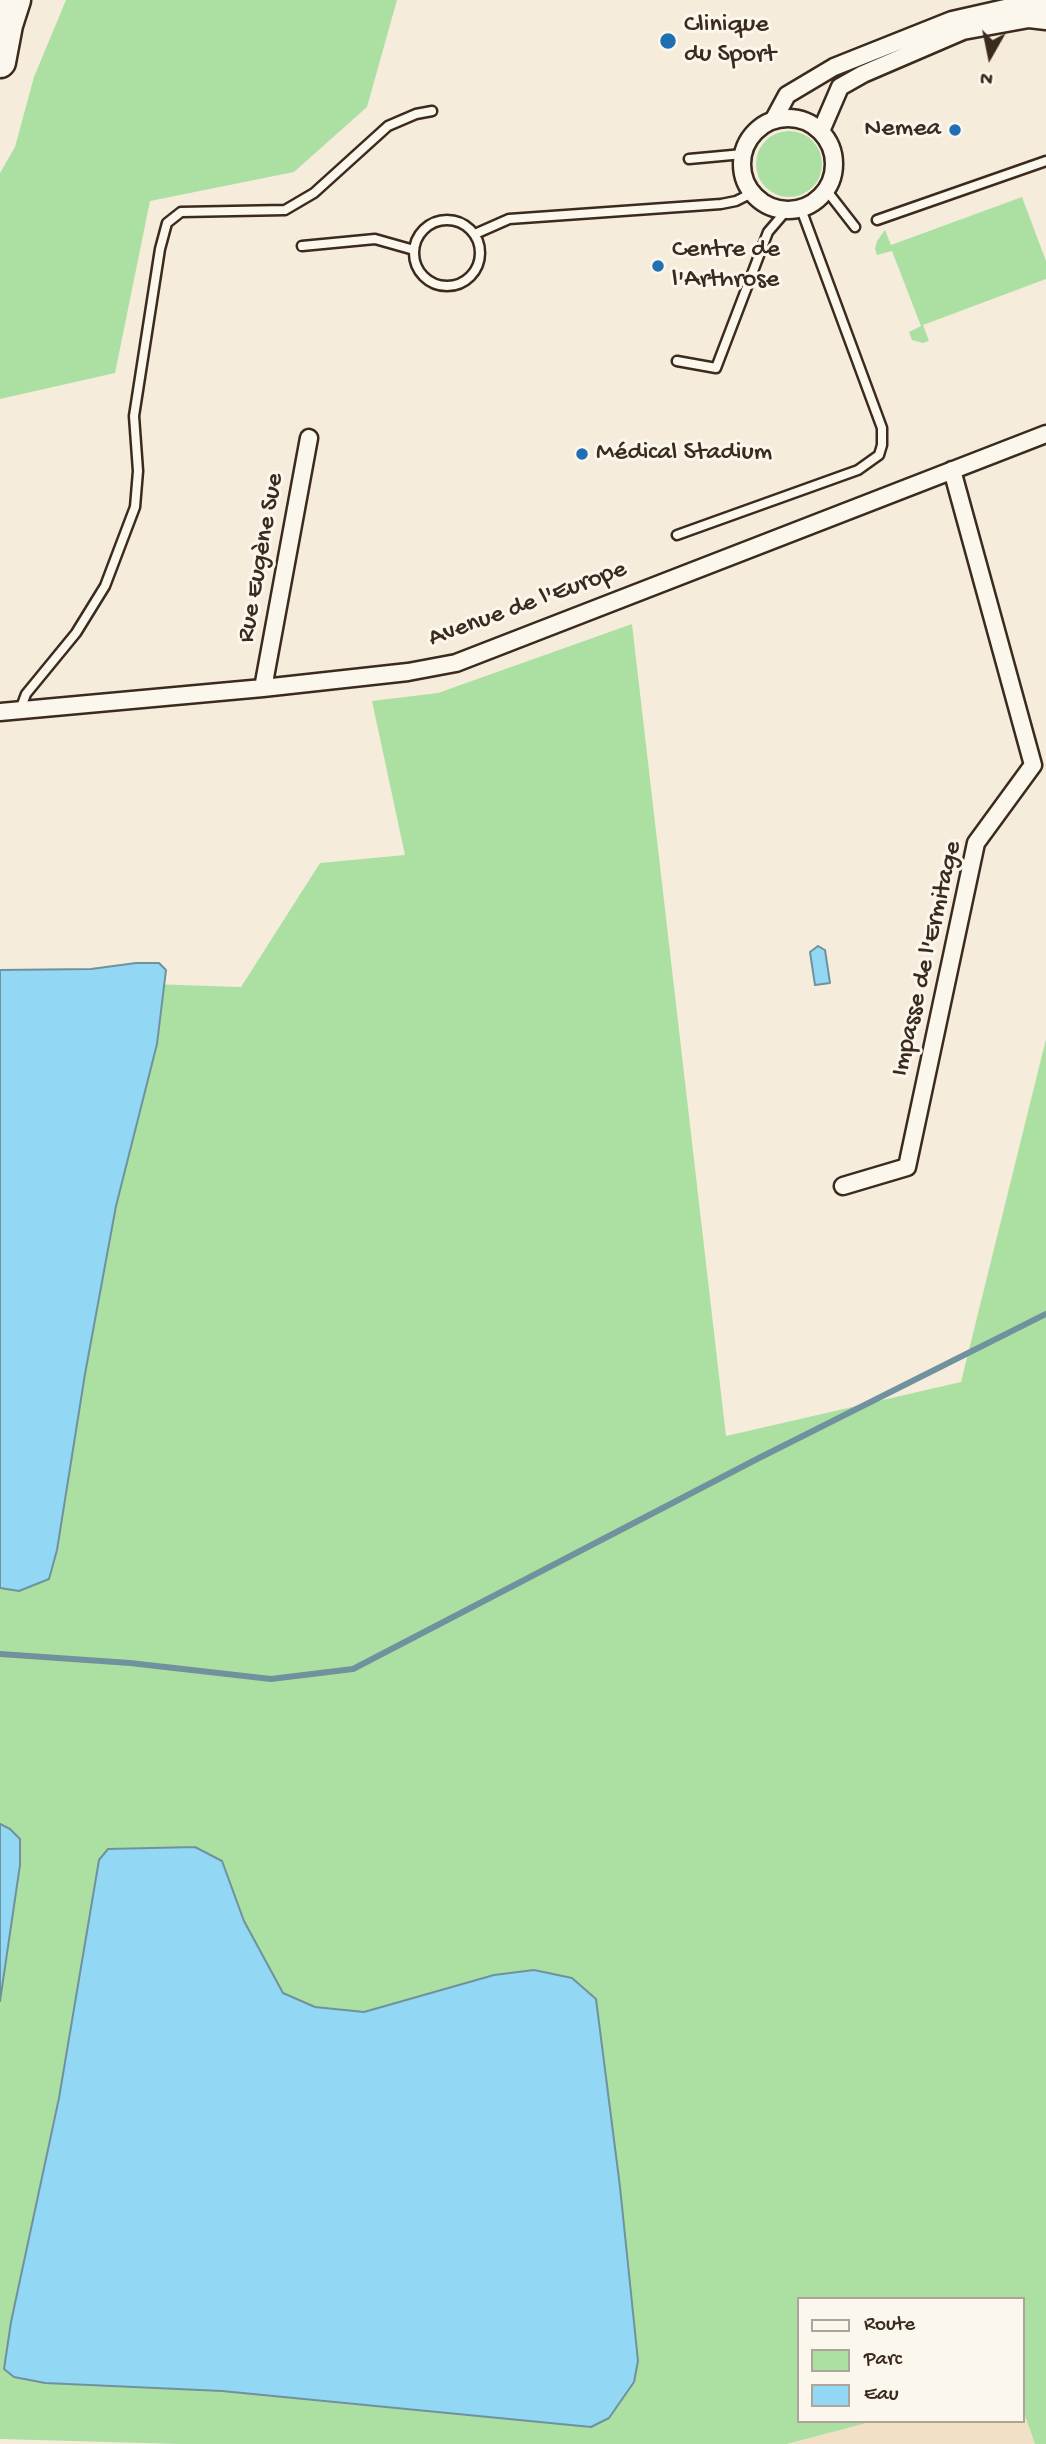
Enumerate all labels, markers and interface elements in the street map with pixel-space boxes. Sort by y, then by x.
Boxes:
place label: Clinique du Sport [684,10,776,72]
north arrow [955,21,1025,91]
marker: Clinique du Sport [658,31,678,51]
text: N [979,65,995,90]
place label: Nemea [864,114,941,146]
marker: Nemea [947,122,963,138]
place label: Centre de l'Arthrose [672,235,780,296]
marker: Centre de l'Arthrose [650,258,666,274]
place label: Médical Stadium [596,438,772,470]
marker: Médical Stadium [574,446,590,462]
street label: Rue Eugène Sue [232,471,292,645]
street label: Avenue de l'Europe [425,555,631,655]
street label: Impasse de l'Ermitage [886,838,970,1080]
legend [797,2297,1025,2423]
text: Route [864,2313,915,2338]
text: Parc [864,2348,902,2373]
text: Eau [864,2383,899,2408]

